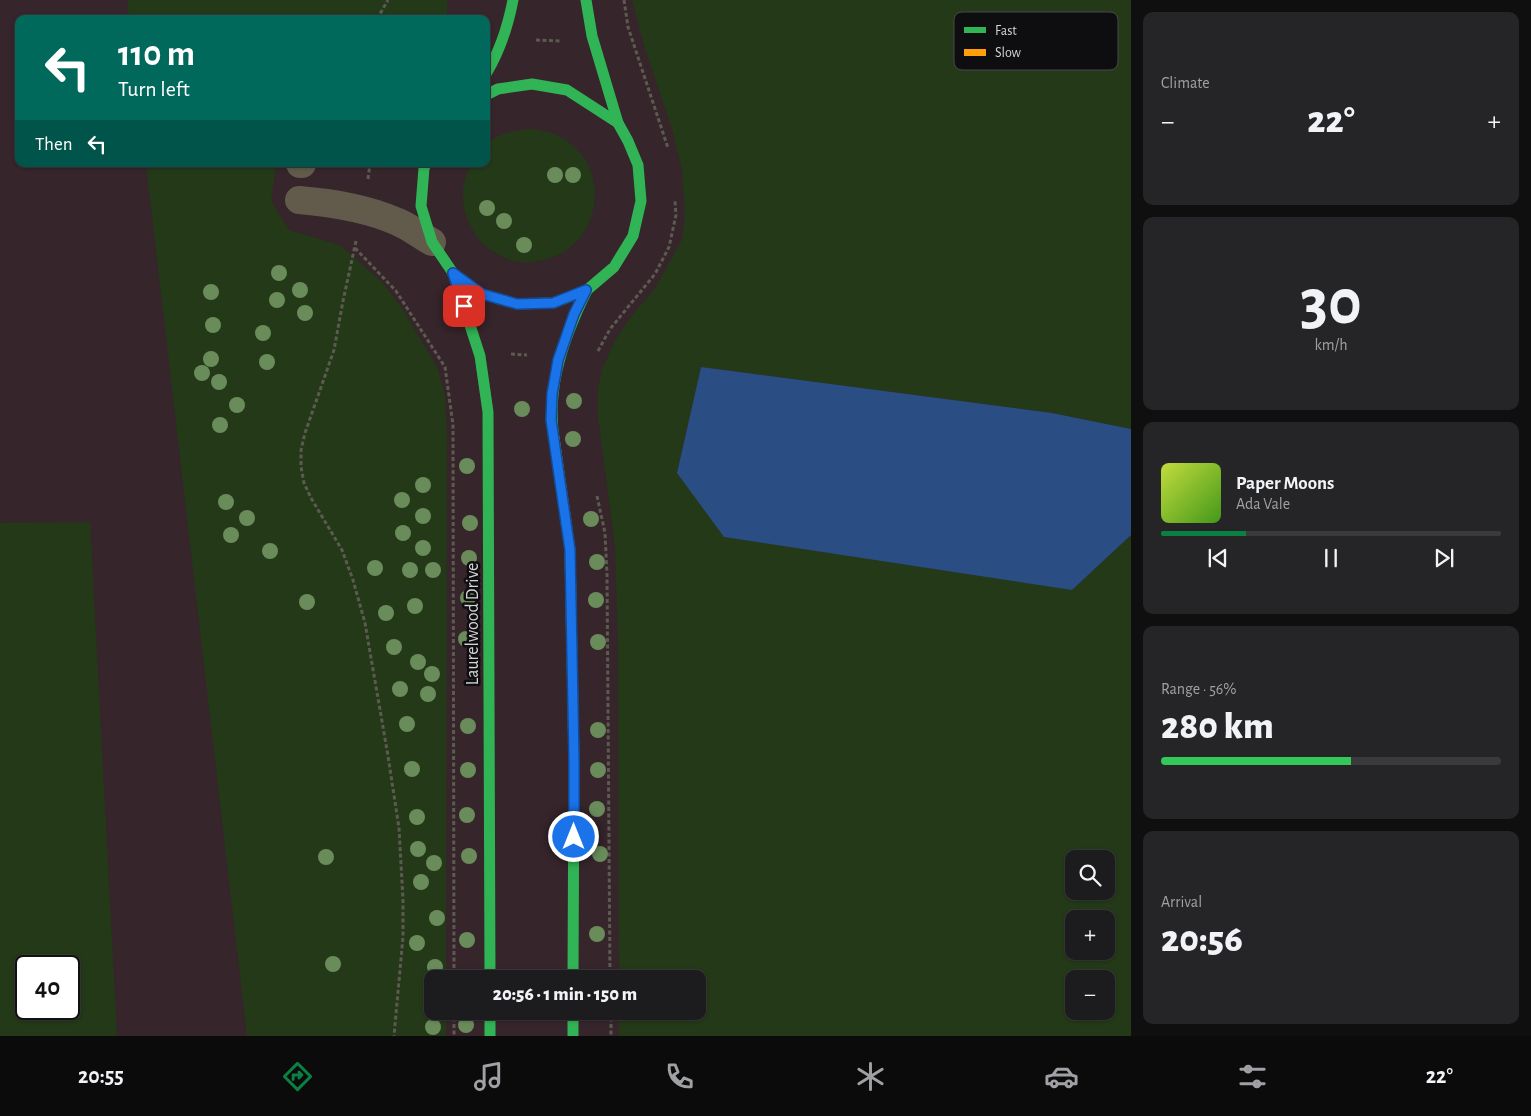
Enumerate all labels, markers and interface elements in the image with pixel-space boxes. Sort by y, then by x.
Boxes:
legend [954,12,1118,70]
text: Fast [995,24,1017,38]
icon: left [35,35,100,100]
text: 110 m [118,37,195,72]
text: Slow [995,46,1022,60]
text: Climate [1161,75,1210,91]
text: Turn left [118,78,190,100]
text: 22° [1307,102,1355,140]
text: − [1161,108,1174,136]
text: + [1488,108,1501,136]
icon: left [83,130,111,158]
text: Then [35,135,73,154]
text: 30 [1300,271,1362,336]
pin [443,285,485,327]
icon: arrive [450,292,478,320]
text: km/h [1314,337,1348,353]
text: Paper Moons [1236,474,1334,493]
text: Ada Vale [1236,496,1290,512]
icon: previous [1204,544,1232,572]
icon: pause [1317,544,1345,572]
icon: next [1430,544,1458,572]
street label: Laurelwood Drive [464,563,482,685]
text: Range · 56% [1161,681,1237,697]
text: 280 km [1161,708,1274,746]
position arrow [547,810,599,862]
map controls [1065,850,1115,1020]
button: search [1065,850,1115,900]
text: Arrival [1161,894,1202,910]
button: + [1065,910,1115,960]
text: 20:56 [1161,921,1243,959]
speed limit sign: 40 [15,955,80,1020]
button: − [1065,970,1115,1020]
text: 20:56 · 1 min · 150 m [493,985,637,1004]
icon: directions [280,1059,315,1094]
icon: music [471,1059,506,1094]
icon: phone [662,1059,697,1094]
icon: climate [853,1059,888,1094]
icon: car [1044,1059,1079,1094]
icon: filters [1235,1059,1270,1094]
text: 20:55 [78,1065,124,1087]
text: 22° [1426,1065,1453,1087]

